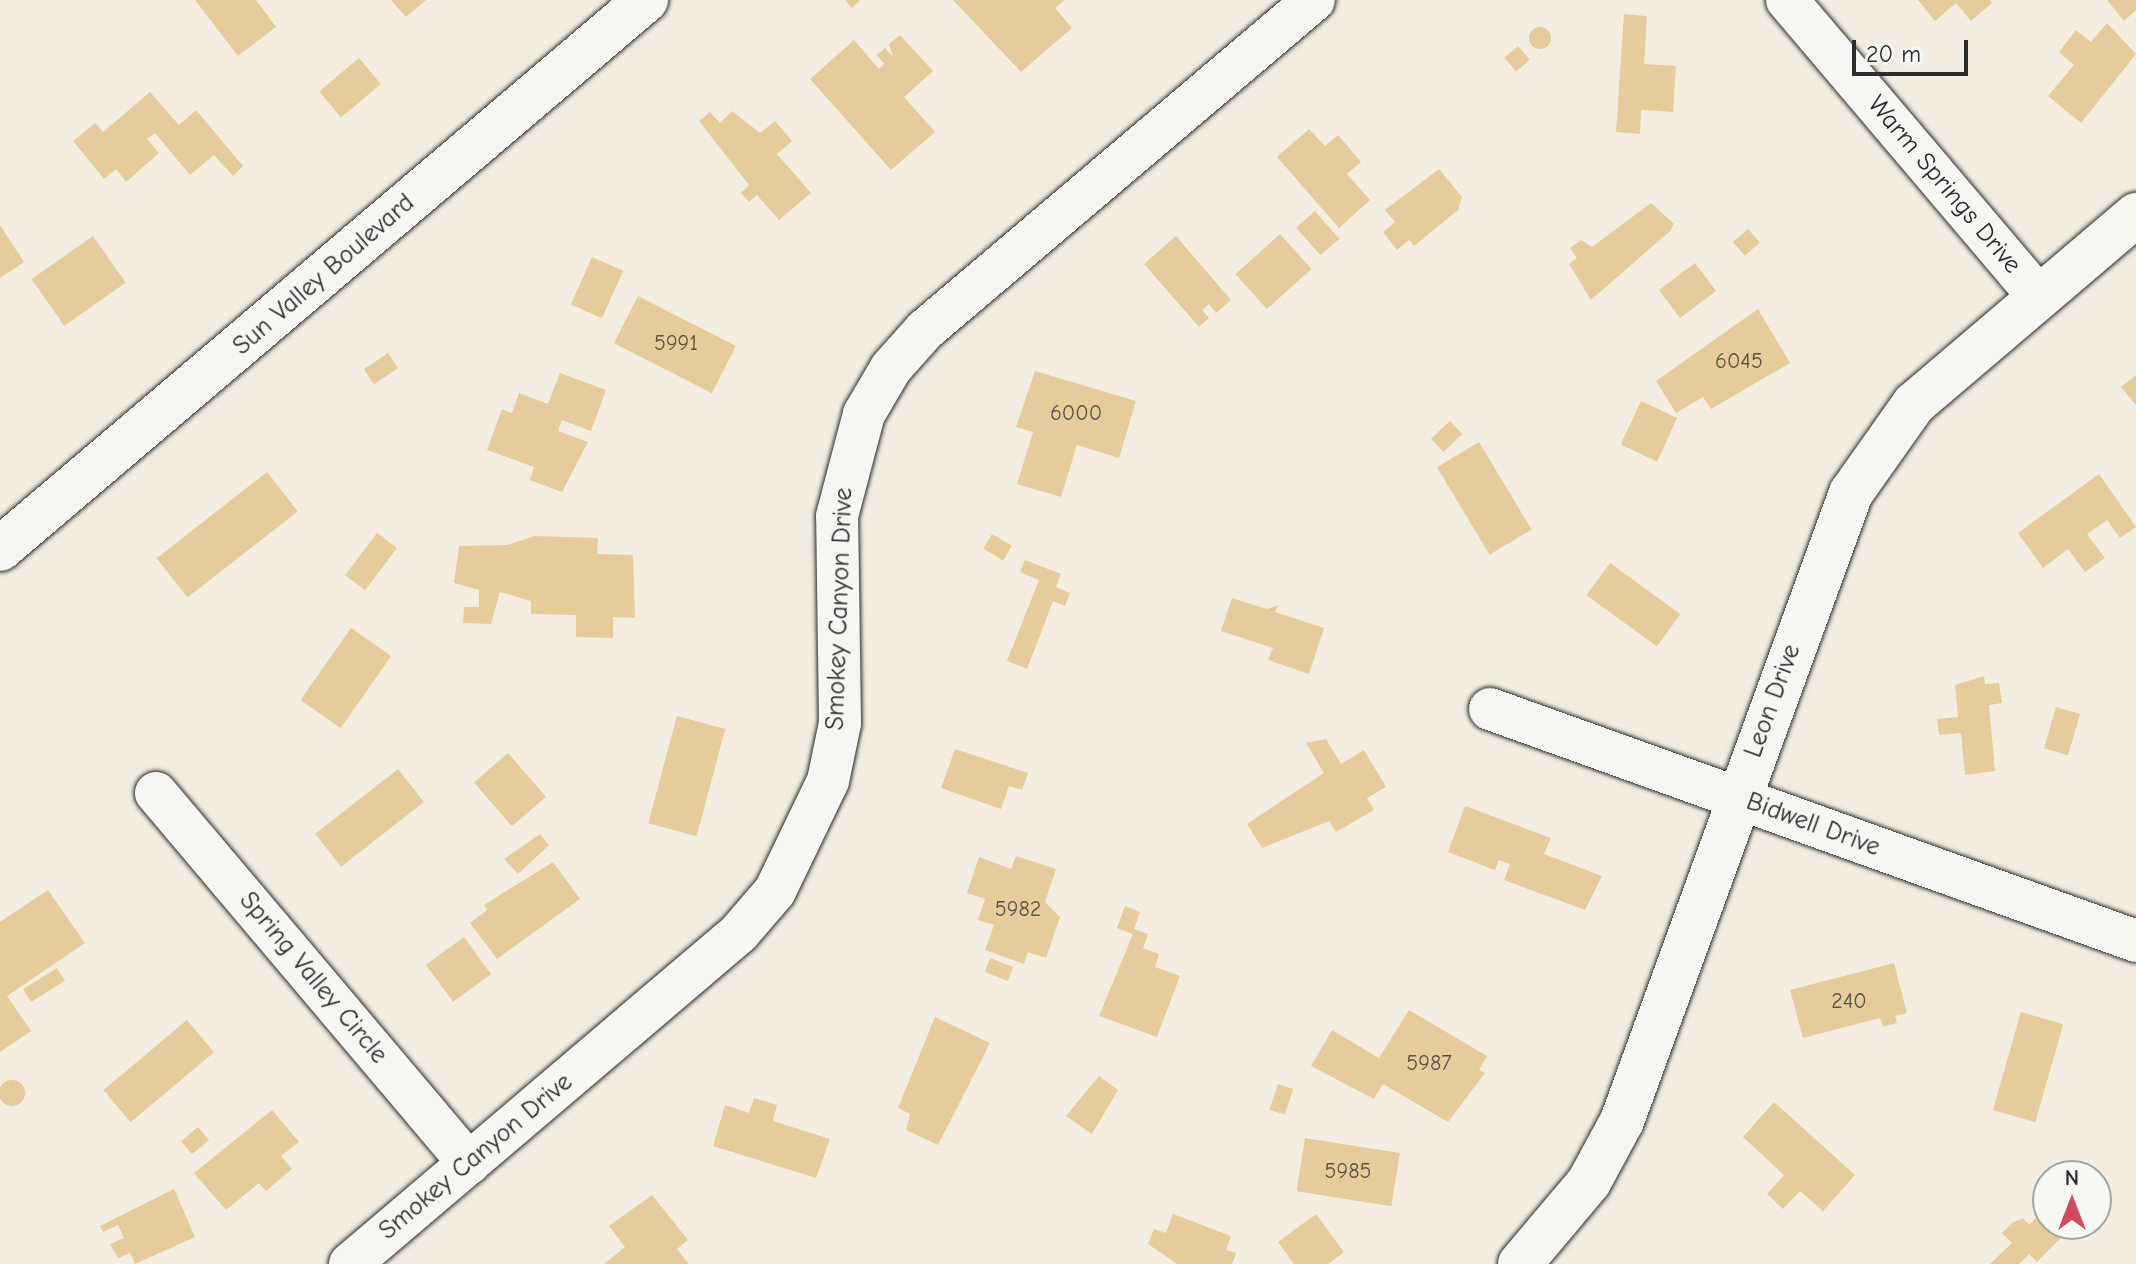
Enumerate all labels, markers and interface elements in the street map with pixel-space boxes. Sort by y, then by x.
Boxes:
scale bar [1856,24,1972,74]
text: 20 m [1866,40,1921,68]
street label: Warm Springs Drive [1860,90,2028,280]
street label: Sun Valley Boulevard [227,188,421,362]
house number: 5991 [654,331,698,357]
house number: 6045 [1715,349,1763,375]
house number: 6000 [1050,401,1102,427]
street label: Smokey Canyon Drive [820,487,860,731]
street label: Leon Drive [1738,640,1808,762]
street label: Bidwell Drive [1742,786,1884,864]
street label: Spring Valley Circle [232,886,394,1070]
house number: 5982 [995,897,1041,923]
house number: 240 [1831,989,1867,1015]
house number: 5987 [1406,1051,1452,1077]
street label: Smokey Canyon Drive [373,1067,579,1247]
house number: 5985 [1325,1159,1371,1185]
north arrow [2032,1160,2112,1240]
text: N [2065,1165,2079,1191]

